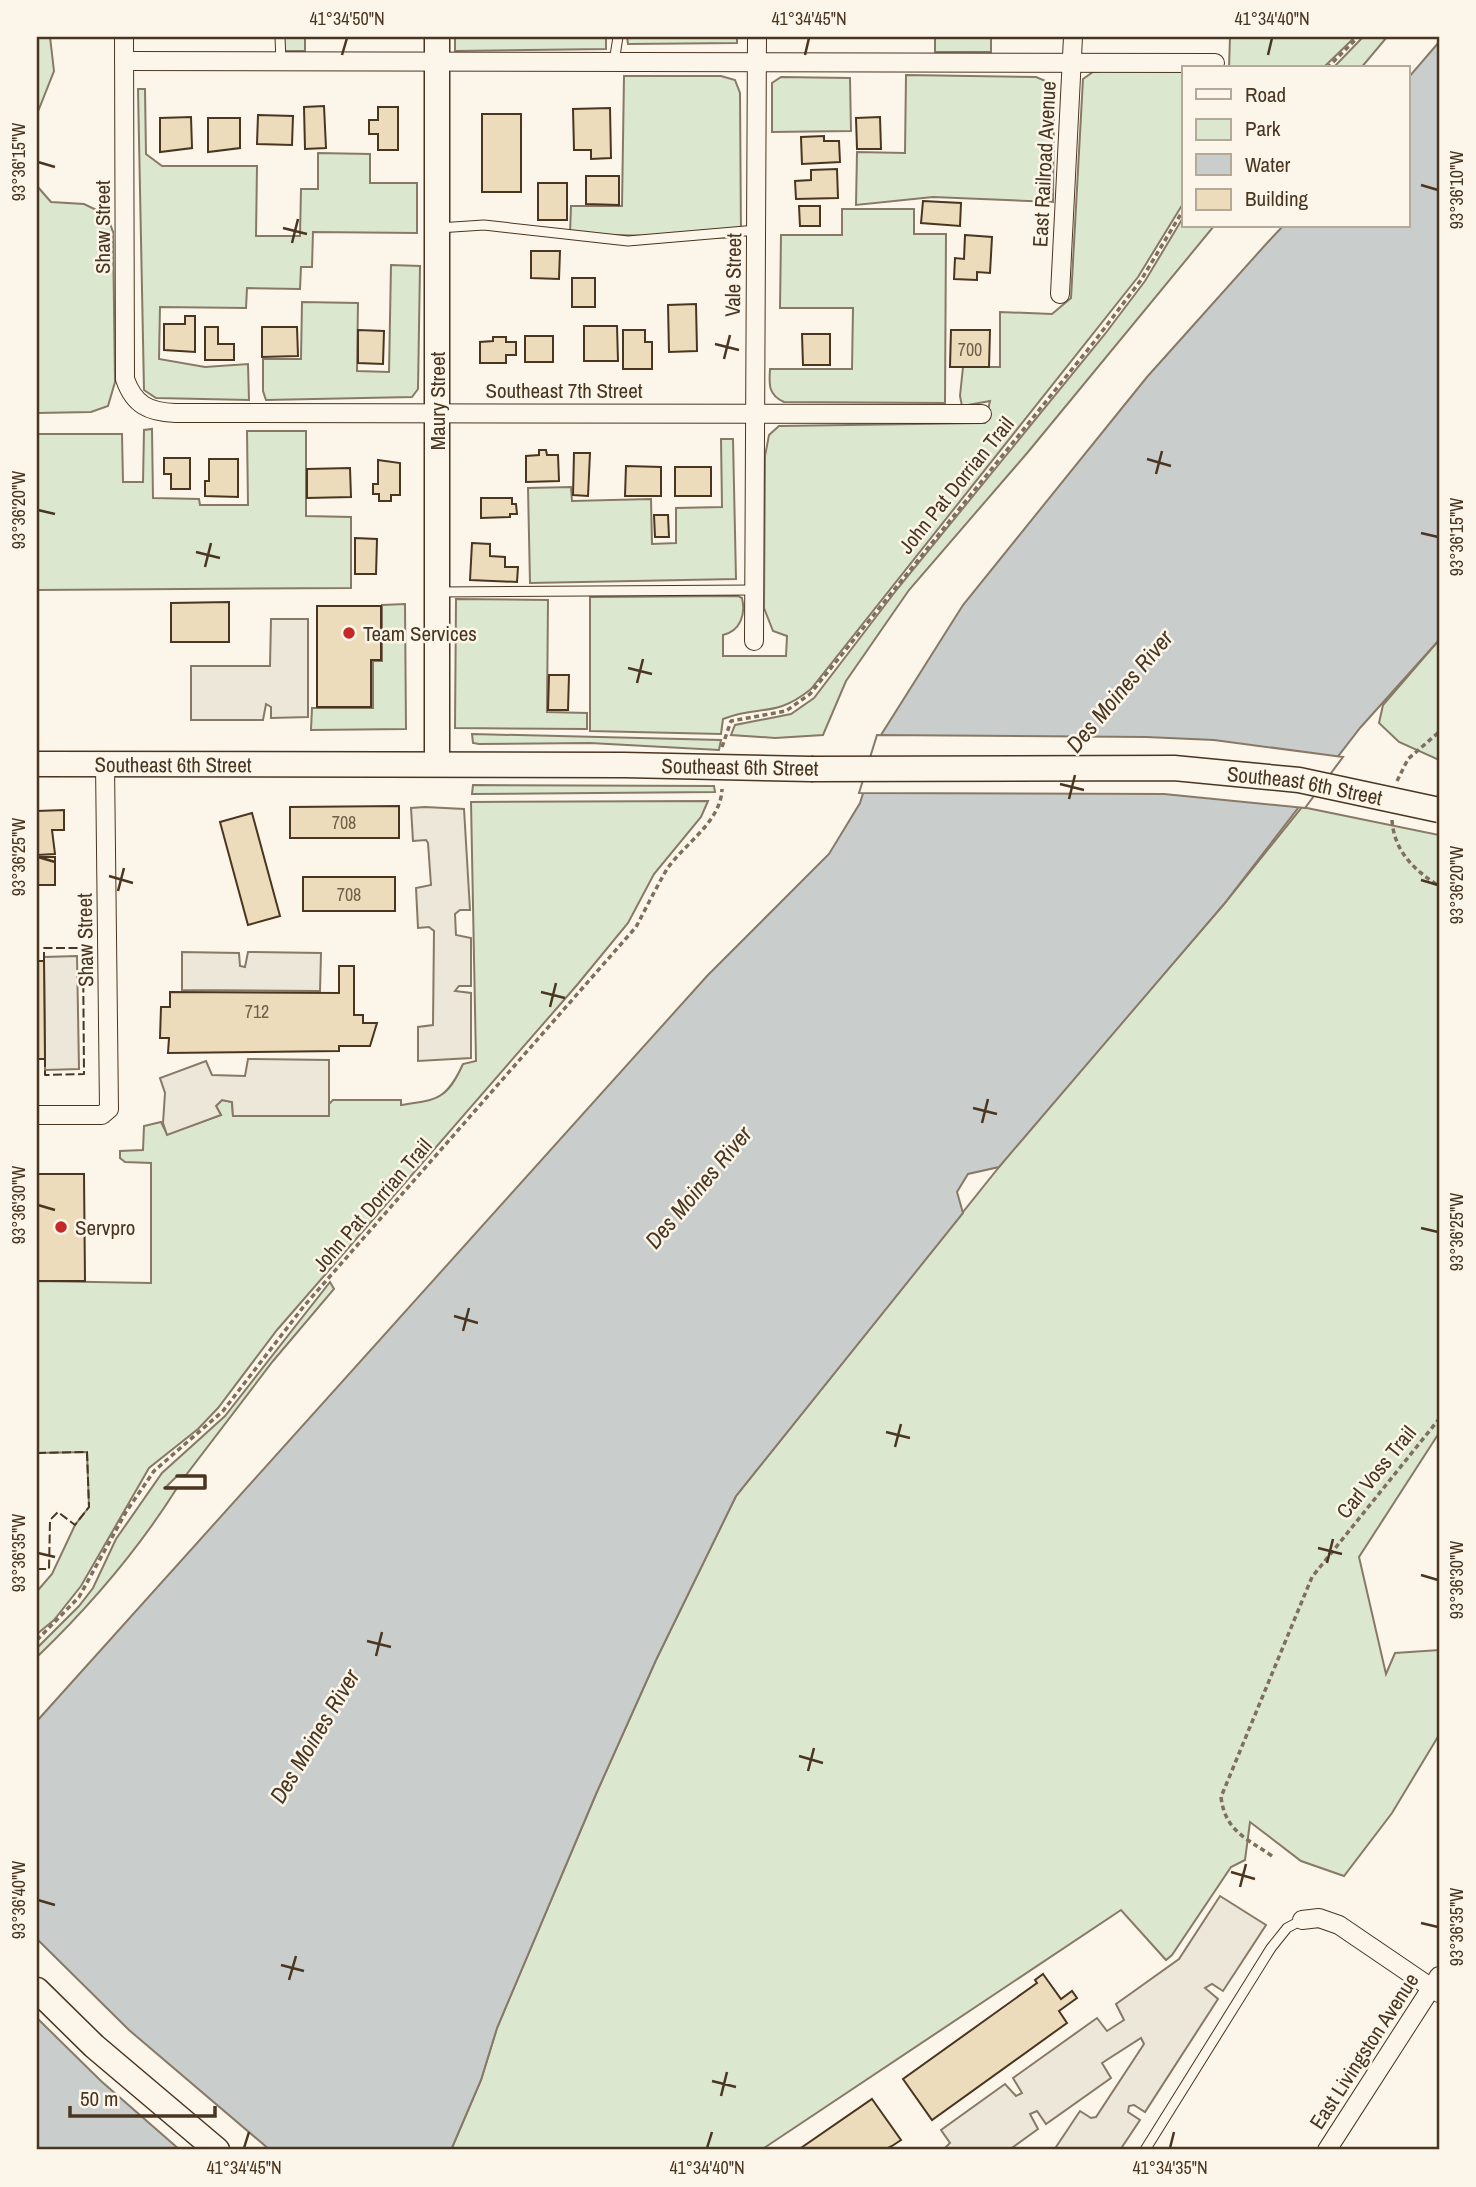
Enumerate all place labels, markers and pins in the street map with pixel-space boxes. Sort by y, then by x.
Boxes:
place label: Team Services [363,619,477,648]
marker: Team Services [341,625,357,641]
place label: Servpro [75,1213,135,1242]
marker: Servpro [53,1219,69,1235]

